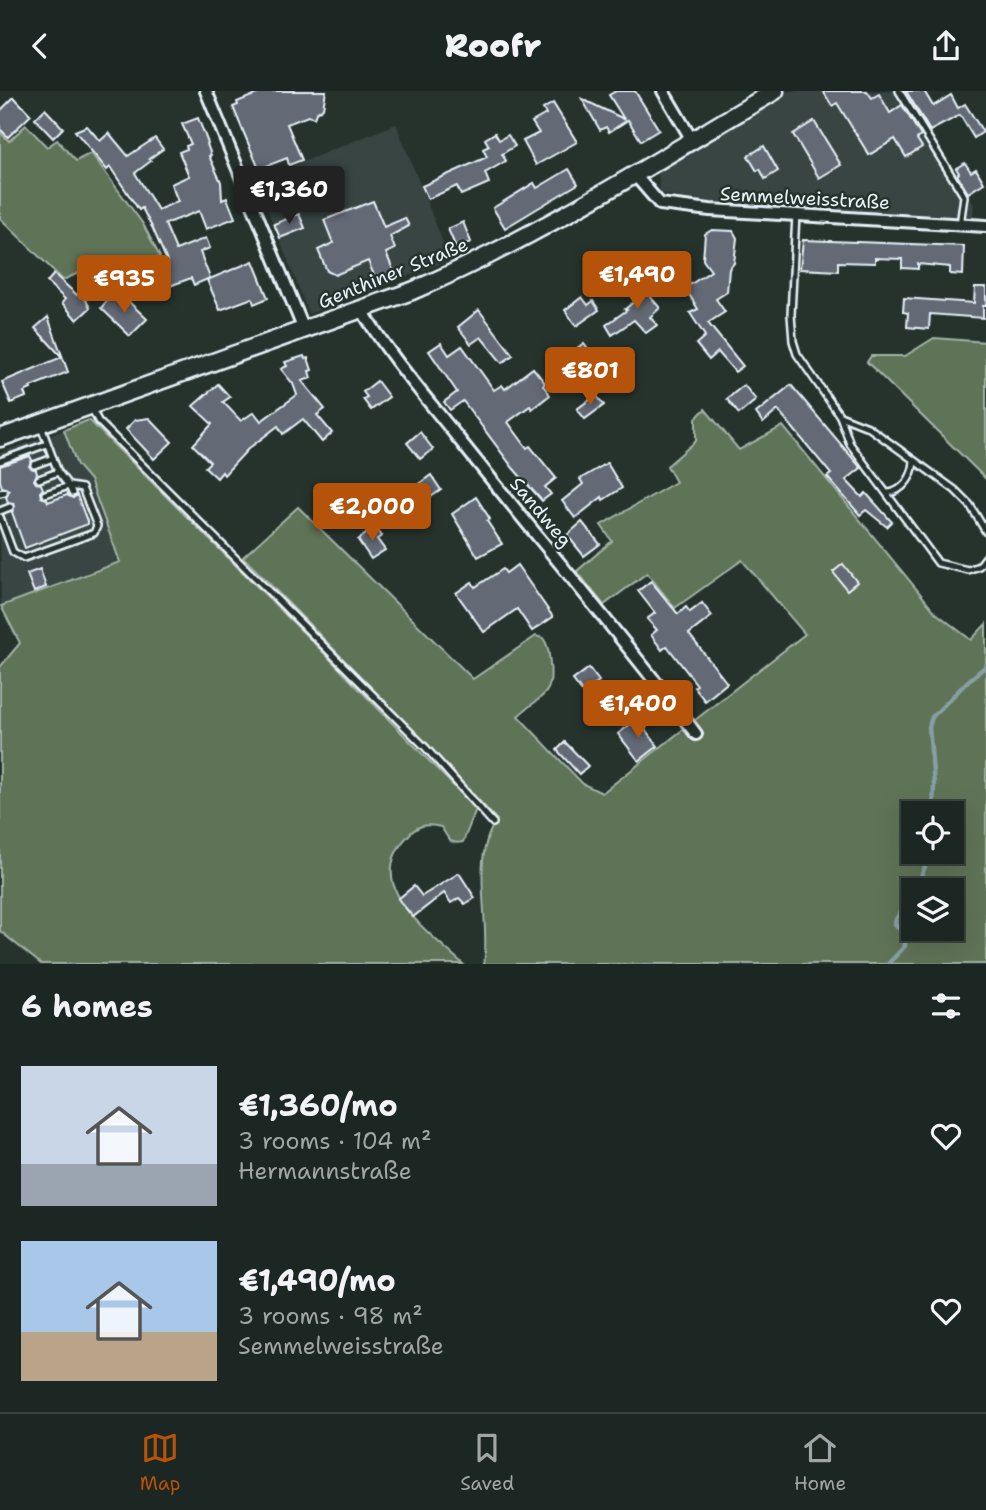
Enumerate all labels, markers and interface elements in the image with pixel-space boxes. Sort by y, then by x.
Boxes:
text: Roofr [445,24,541,67]
icon: back [21,27,59,65]
icon: share [927,27,965,65]
pin: €1,360 [232,167,346,226]
text: €1,360 [250,174,328,204]
street label: Semmelweisstraße [719,181,891,215]
street label: Genthiner Straße [314,231,472,315]
pin: €1,490 [580,251,694,311]
pin: €935 [83,255,165,315]
text: €1,490 [598,259,676,289]
text: €935 [93,263,155,293]
pin: €801 [549,347,631,407]
text: €801 [561,355,619,385]
street label: Sandweg [504,472,578,552]
pin: €2,000 [315,483,429,543]
text: €2,000 [329,491,415,521]
pin: €1,400 [581,681,695,740]
text: €1,400 [599,688,677,718]
map controls [901,801,964,941]
button: locate [901,801,964,864]
button: layers [901,878,964,941]
text: 6 homes [21,986,153,1027]
icon: filters [927,987,965,1025]
text: €1,360/mo [238,1085,398,1126]
icon: home [77,1094,161,1178]
icon: heart [927,1117,965,1155]
text: 3 rooms · 104 m² [238,1126,431,1156]
text: Hermannstraße [238,1156,412,1186]
text: €1,490/mo [238,1260,396,1301]
icon: home [77,1269,161,1353]
icon: heart [927,1292,965,1330]
text: 3 rooms · 98 m² [238,1301,423,1331]
text: Semmelweisstraße [238,1331,444,1361]
tab: Map [140,1429,181,1496]
tab: Saved [460,1429,514,1496]
tab: Home [794,1429,846,1496]

